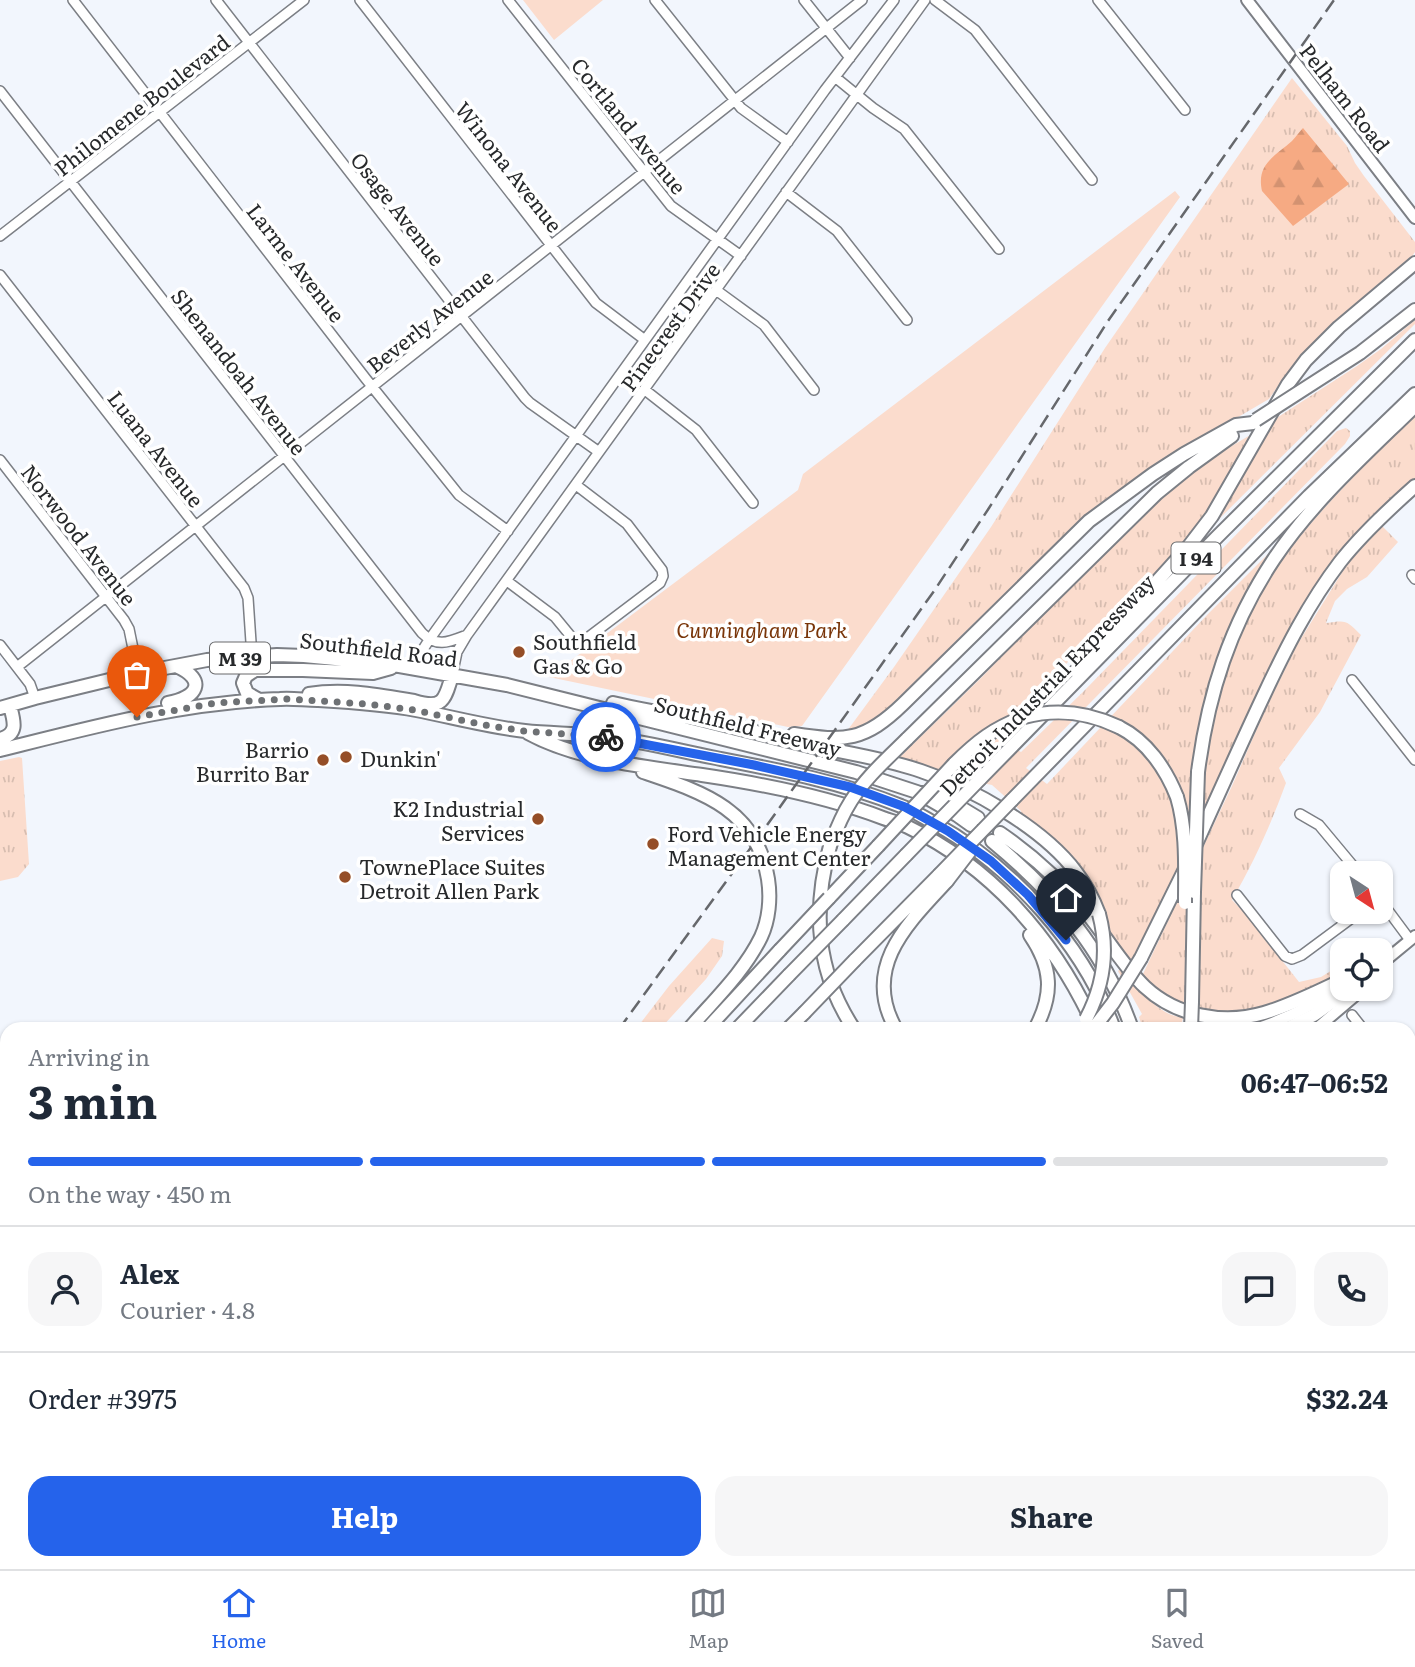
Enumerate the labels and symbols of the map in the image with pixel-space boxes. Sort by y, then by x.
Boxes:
street label: Philomene Boulevard [47,26,235,182]
street label: Pelham Road [1294,36,1399,158]
street label: Cortland Avenue [565,50,695,200]
street label: Winona Avenue [449,94,571,238]
street label: Osage Avenue [345,145,453,272]
street label: Larme Avenue [241,196,353,328]
street label: Pinecrest Drive [612,255,726,397]
street label: Beverly Avenue [359,261,499,379]
street label: Shenandoah Avenue [165,281,315,461]
street label: Luana Avenue [102,383,213,513]
street label: Norwood Avenue [15,457,145,611]
road number: I 94 [1172,542,1220,573]
street label: Detroit Industrial Expressway [931,565,1161,802]
park label: Cunningham Park [676,613,848,644]
street label: Southfield Road [298,623,460,673]
place label: Southfield Gas & Go [533,625,637,680]
road number: M 39 [210,642,270,674]
marker: Southfield Gas & Go [511,644,527,660]
pin [107,645,167,717]
street label: Southfield Freeway [651,687,846,763]
courier [571,702,641,772]
place label: Barrio Burrito Bar [196,733,309,788]
place label: Dunkin' [360,742,441,773]
marker: Dunkin' [338,749,354,765]
marker: Barrio Burrito Bar [315,752,331,768]
place label: K2 Industrial Services [392,792,524,847]
marker: K2 Industrial Services [530,811,546,827]
place label: Ford Vehicle Energy Management Center [667,817,871,872]
marker: Ford Vehicle Energy Management Center [645,836,661,852]
place label: TownePlace Suites Detroit Allen Park [359,850,545,905]
north arrow [1330,861,1393,924]
pin [1036,868,1096,940]
marker: TownePlace Suites Detroit Allen Park [337,869,353,885]

